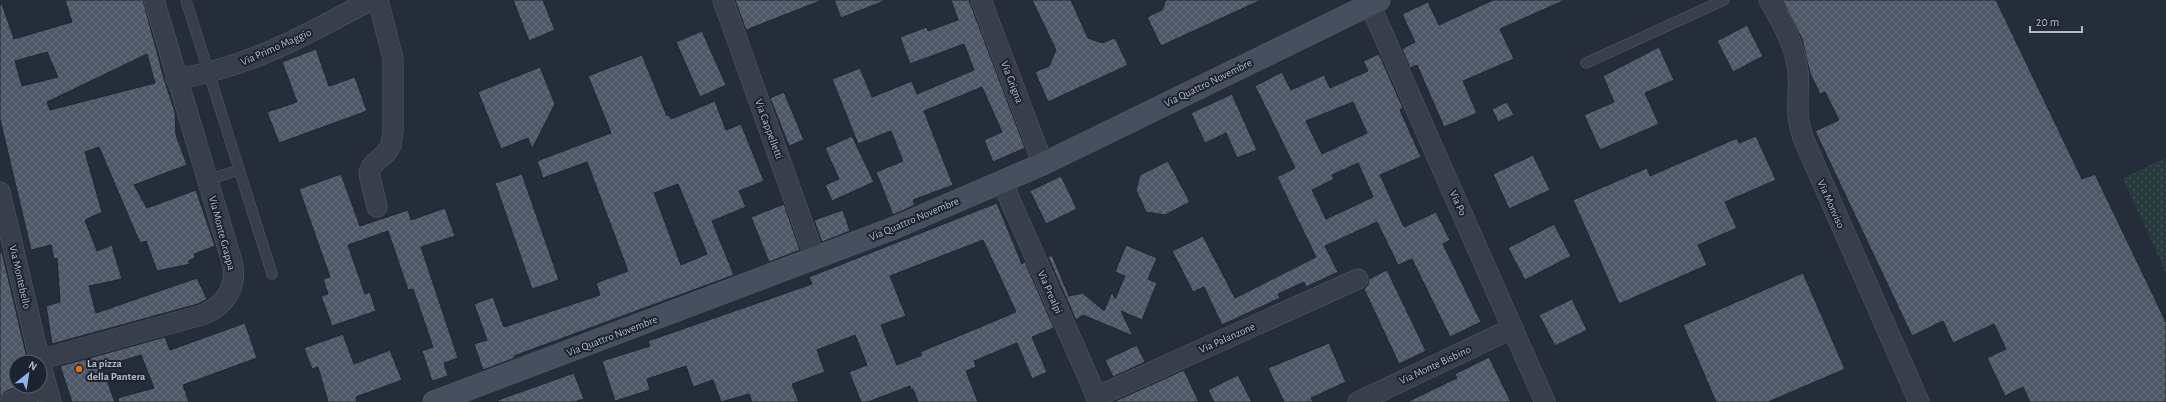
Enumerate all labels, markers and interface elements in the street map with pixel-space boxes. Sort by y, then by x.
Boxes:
scale bar [2030,8,2082,34]
text: 20 m [2036,16,2059,28]
street label: Via Primo Maggio [239,27,313,67]
street label: Via Quattro Novembre [1162,57,1254,109]
street label: Via Grigna [999,59,1025,105]
street label: Via Cappelletti [753,98,785,160]
street label: Via Monviso [1815,178,1847,230]
street label: Via Po [1448,189,1468,217]
street label: Via Monte Grappa [207,195,237,271]
street label: Via Quattro Novembre [868,195,960,243]
street label: Via Montebello [7,244,33,310]
street label: Via Prealpi [1036,269,1064,315]
street label: Via Quattro Novembre [565,314,659,358]
street label: Via Palanzone [1197,321,1257,355]
street label: Via Monte Bisbino [1398,344,1472,386]
north arrow [8,354,48,394]
place label: La pizza della Pantera [87,358,146,382]
text: N [27,359,39,372]
marker: La pizza della Pantera [74,364,84,374]

